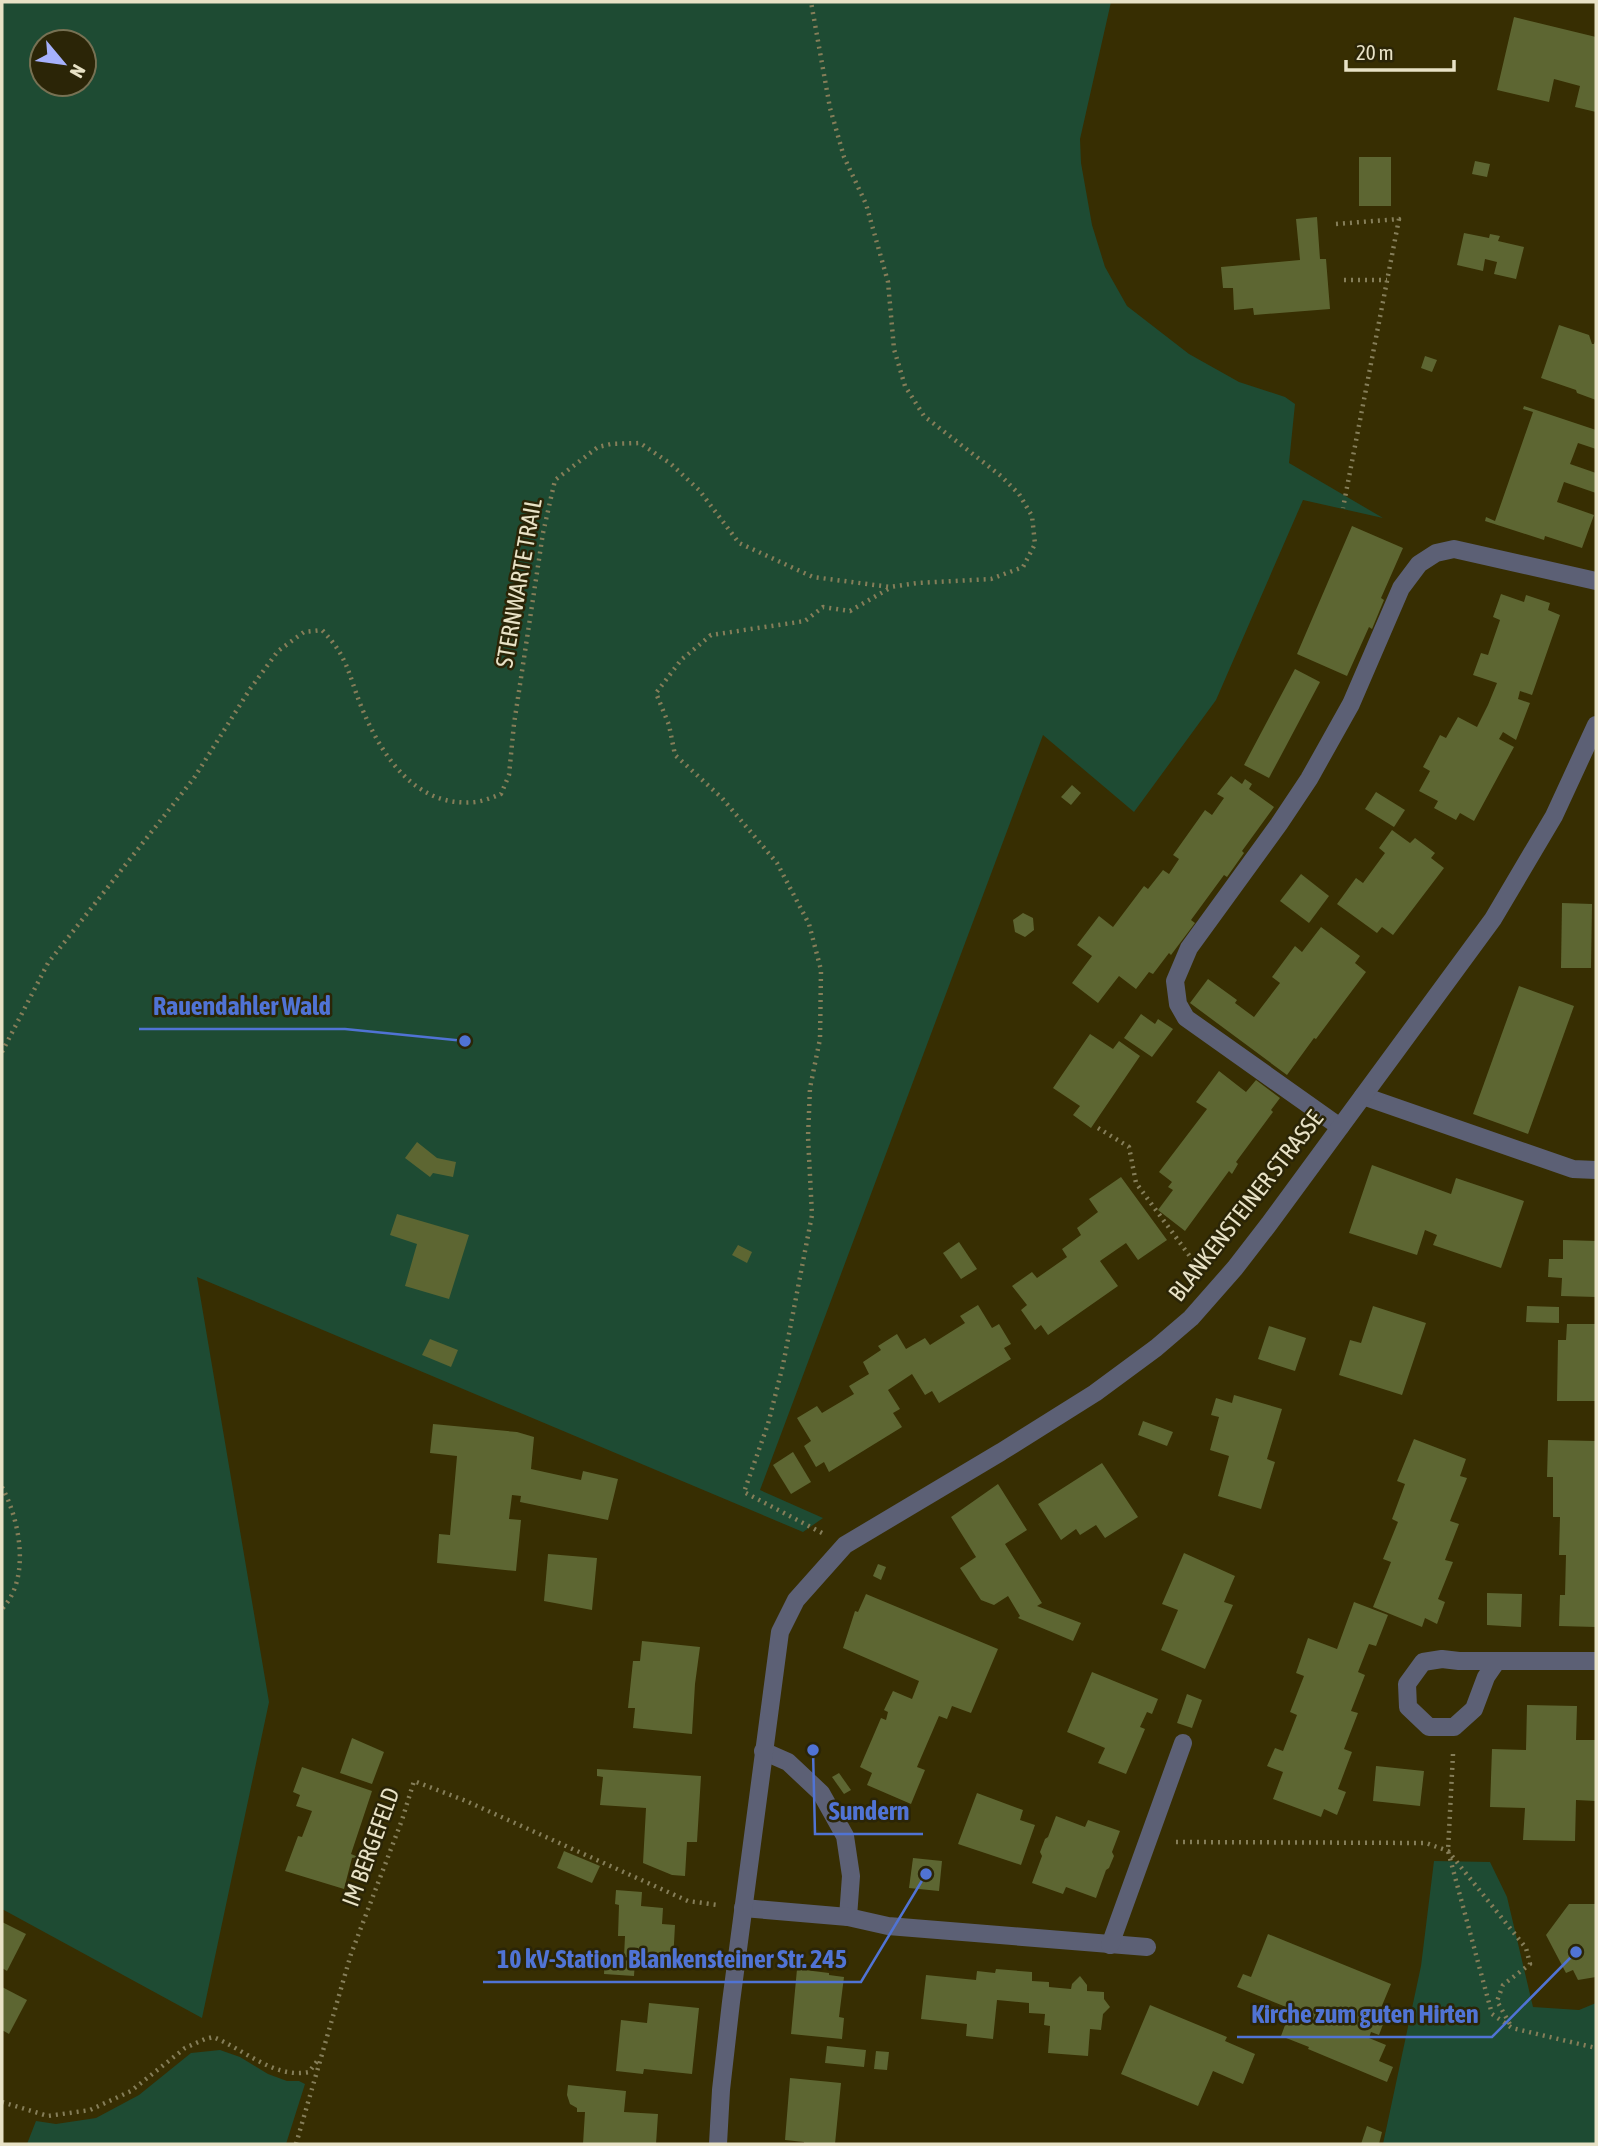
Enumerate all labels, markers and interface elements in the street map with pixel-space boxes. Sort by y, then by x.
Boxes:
north arrow [28,28,98,98]
scale bar [1346,28,1454,72]
text: 20 m [1356,40,1394,64]
text: N [66,61,90,81]
street label: STERNWARTE TRAIL [490,495,547,670]
callout: Rauendahler Wald [139,982,345,1029]
text: Rauendahler Wald [153,991,331,1021]
street label: BLANKENSTEINER STRASSE [1163,1105,1328,1306]
street label: IM BERGEFELD [337,1784,404,1910]
callout: Sundern [815,1787,923,1834]
text: Sundern [829,1796,909,1826]
callout: 10 kV-Station Blankensteiner Str. 245 [483,1935,861,1982]
text: 10 kV-Station Blankensteiner Str. 245 [497,1944,847,1974]
callout: Kirche zum guten Hirten [1237,1990,1492,2037]
text: Kirche zum guten Hirten [1251,1999,1479,2029]

